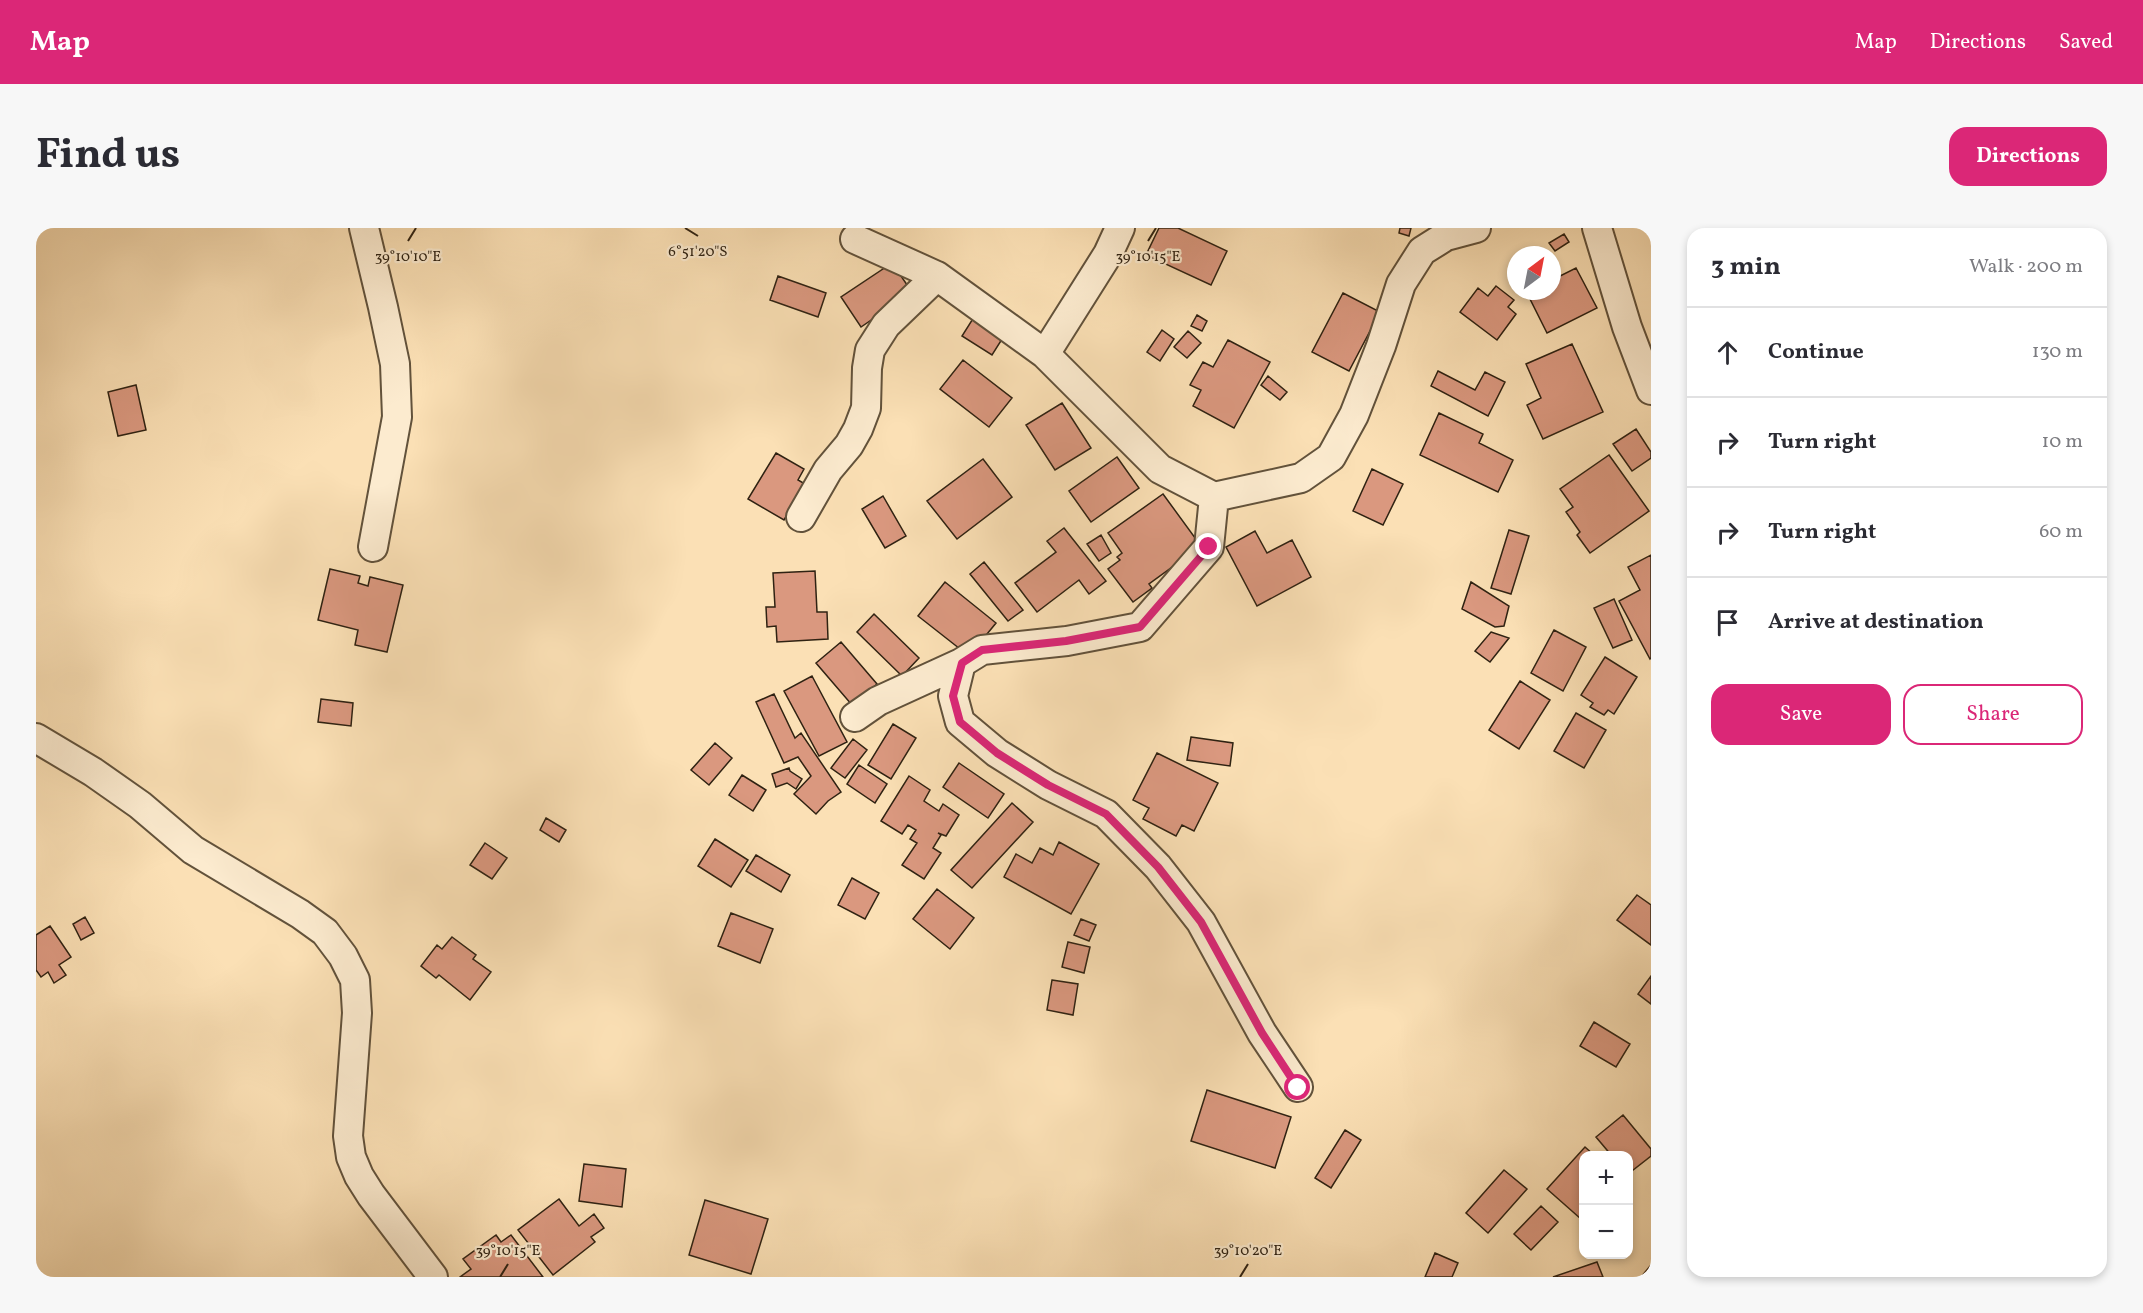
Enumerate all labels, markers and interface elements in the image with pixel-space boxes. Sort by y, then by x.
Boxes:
text: Map [30,23,90,62]
text: Map [1855,28,1897,57]
text: Directions [1930,28,2026,57]
text: Saved [2059,28,2113,57]
text: Find us [36,127,180,186]
button: Directions [1949,127,2107,186]
text: 6°51'20"S [668,242,728,263]
north arrow [1507,246,1561,300]
text: 39°10'10"E [375,247,441,268]
text: 39°10'15"E [1115,247,1181,268]
text: 3 min [1711,249,1781,285]
text: Walk · 200 m [1969,253,2083,281]
icon: ahead [1711,336,1744,369]
text: Continue [1768,337,1864,368]
text: 130 m [2032,338,2083,366]
icon: right [1711,426,1744,459]
text: Turn right [1768,427,1876,458]
text: 10 m [2042,428,2083,456]
icon: right [1711,516,1744,549]
text: Turn right [1768,517,1876,548]
text: 60 m [2039,518,2083,546]
route end [1195,533,1221,559]
icon: arrive [1711,606,1744,639]
text: Arrive at destination [1768,607,1984,638]
button: Save [1711,684,1891,745]
button: Share [1903,684,2083,745]
route start [1284,1074,1310,1100]
map controls [1579,1151,1633,1259]
button: + [1579,1151,1633,1205]
button: − [1579,1205,1633,1259]
text: 39°10'15"E [475,1241,541,1262]
text: 39°10'20"E [1214,1241,1282,1262]

